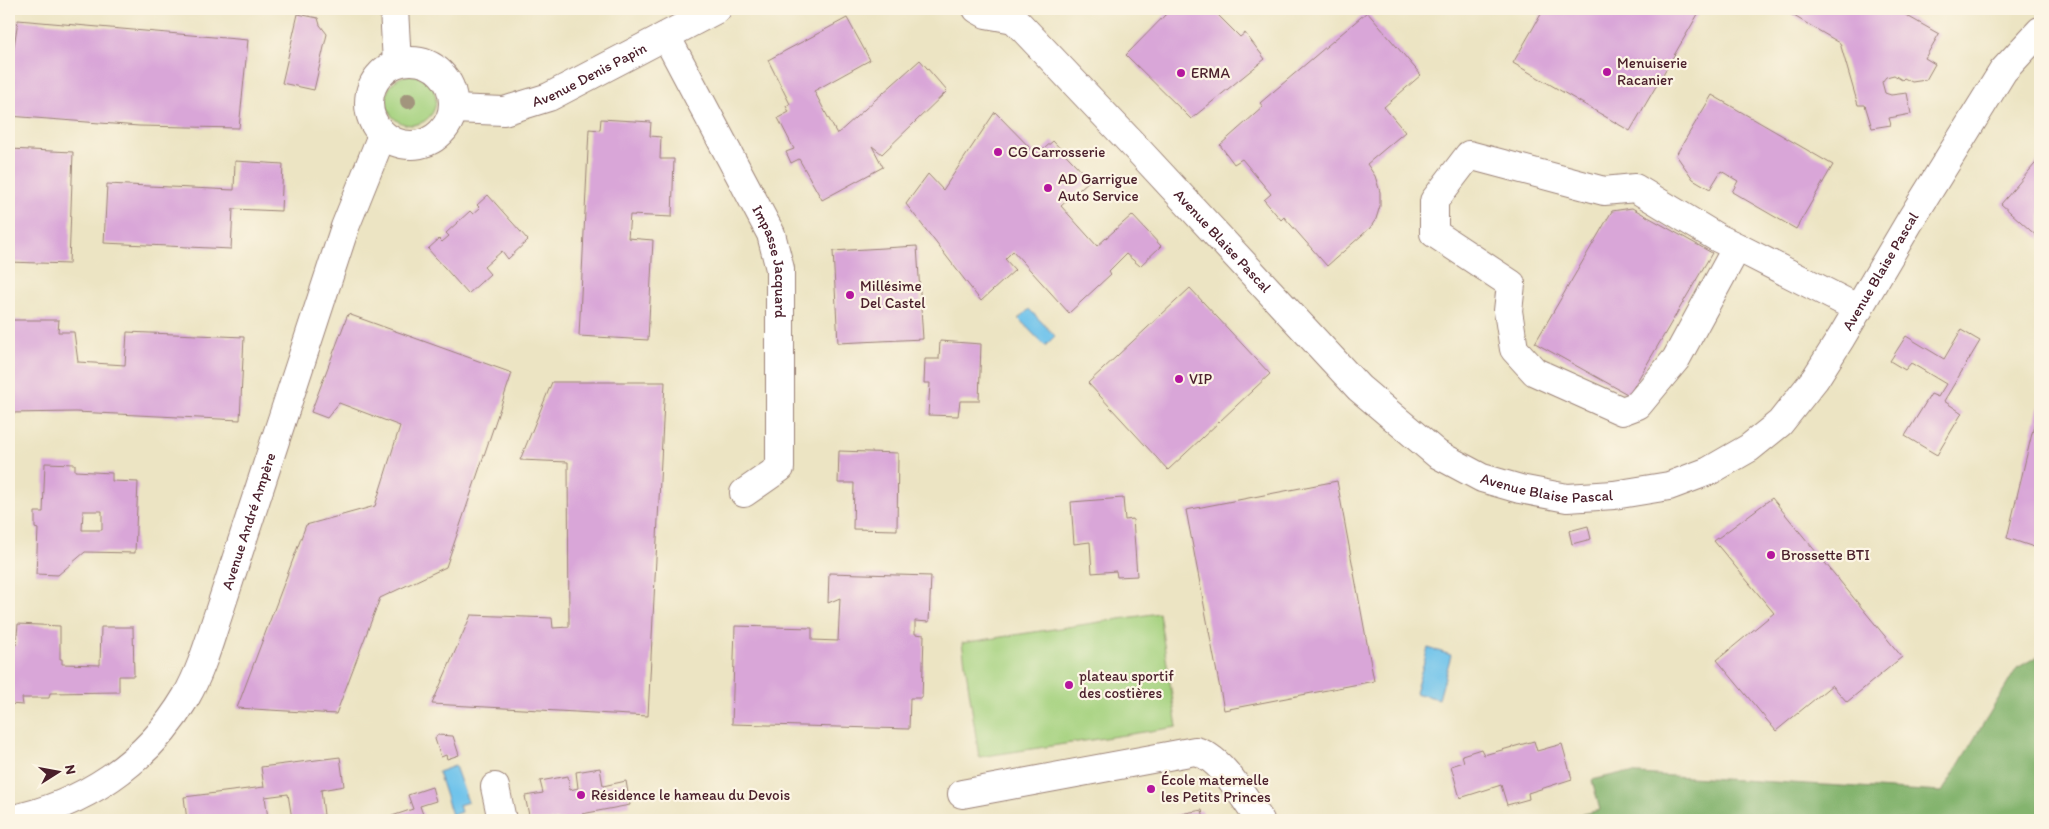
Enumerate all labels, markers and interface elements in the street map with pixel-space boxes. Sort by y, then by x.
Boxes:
street label: Avenue Denis Papin [530,38,650,111]
place label: Menuiserie Racanier [1617,54,1687,89]
place label: ERMA [1191,64,1230,82]
marker: Menuiserie Racanier [1601,66,1613,78]
marker: ERMA [1175,67,1187,79]
place label: CG Carrosserie [1008,143,1105,161]
marker: CG Carrosserie [992,146,1004,158]
place label: AD Garrigue Auto Service [1058,170,1139,205]
marker: AD Garrigue Auto Service [1042,182,1054,194]
street label: Avenue Blaise Pascal [1170,186,1275,297]
street label: Impasse Jacquard [748,202,789,318]
street label: Avenue Blaise Pascal [1838,208,1923,334]
place label: Millésime Del Castel [860,277,926,312]
marker: Millésime Del Castel [844,289,856,301]
place label: VIP [1189,370,1212,388]
marker: VIP [1173,373,1185,385]
street label: Avenue André Ampère [218,450,280,592]
street label: Avenue Blaise Pascal [1478,469,1614,507]
place label: Brossette BTI [1781,546,1870,564]
marker: Brossette BTI [1765,549,1777,561]
place label: plateau sportif des costières [1079,667,1174,702]
marker: plateau sportif des costières [1063,679,1075,691]
north arrow [32,746,82,796]
text: N [61,763,80,776]
place label: École maternelle les Petits Princes [1161,771,1271,806]
marker: École maternelle les Petits Princes [1145,783,1157,795]
place label: Résidence le hameau du Devois [591,786,791,804]
marker: Résidence le hameau du Devois [575,789,587,801]

